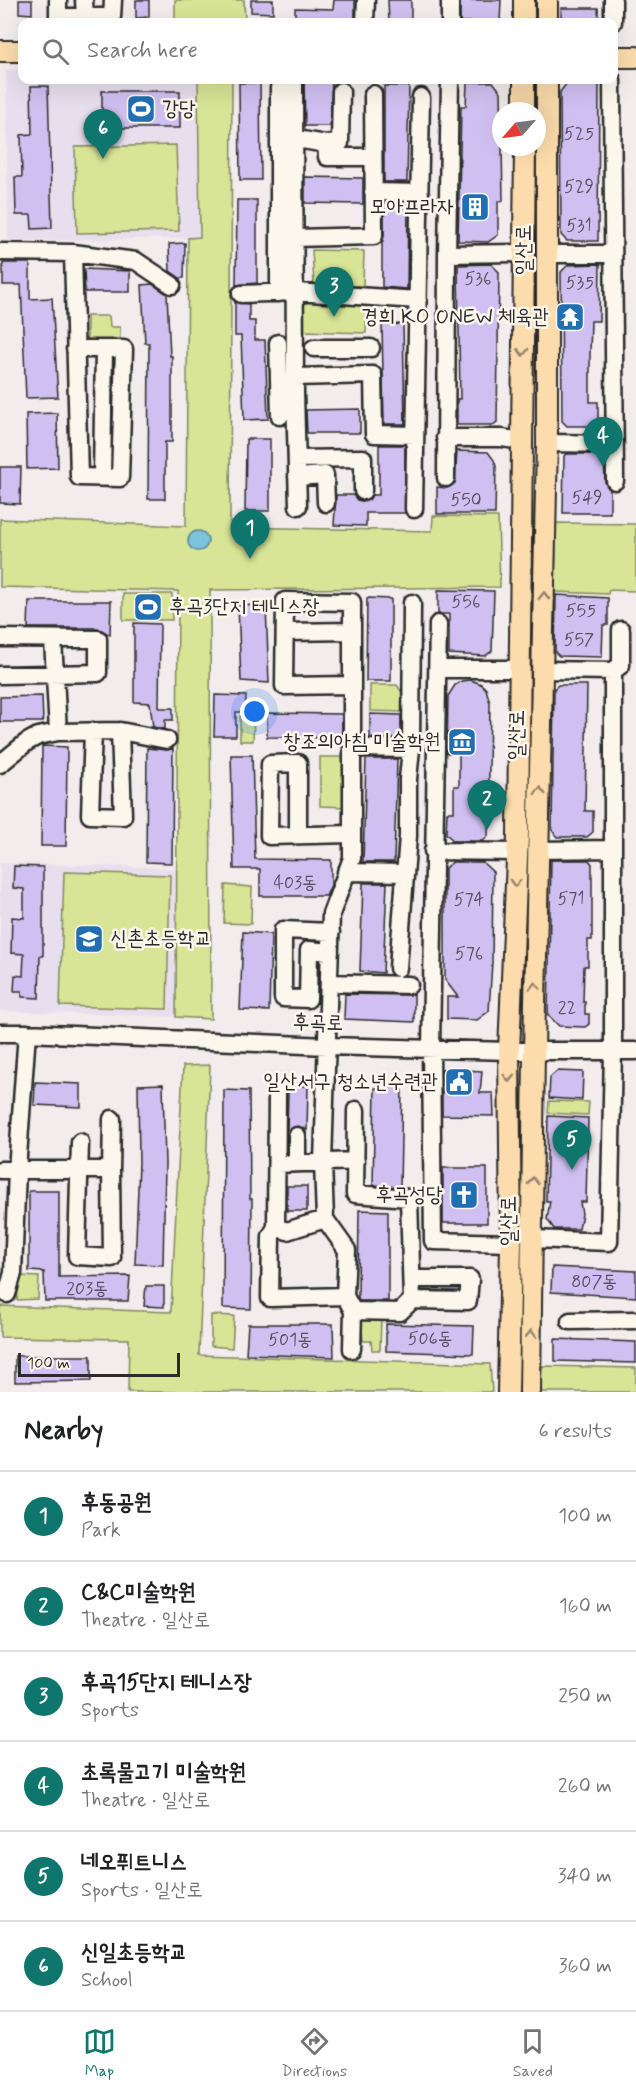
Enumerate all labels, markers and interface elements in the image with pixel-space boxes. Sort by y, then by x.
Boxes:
search box [18,18,618,84]
icon: search [39,35,72,68]
text: Search here [87,37,198,65]
sports icon: 강당 [125,93,157,125]
place label: 강당 [162,95,196,123]
north arrow [492,102,546,156]
pin: 6 [84,110,122,159]
house number: 525 [564,122,594,146]
house number: 529 [564,175,594,199]
building icon: 모아프라자 [459,191,491,223]
place label: 모아프라자 [370,193,454,221]
house number: 531 [566,214,592,238]
street label: 일산로 [510,225,538,275]
house number: 536 [465,267,491,291]
pin: 3 [314,268,354,317]
house number: 535 [566,271,594,295]
temple icon: 경희 KO ONEW 체육관 [554,301,586,333]
place label: 경희 KO ONEW 체육관 [361,303,549,331]
one-way arrow [517,348,529,357]
pin: 4 [584,418,622,467]
house number: 549 [571,486,603,510]
house number: 550 [450,488,482,512]
pin: 1 [230,510,270,559]
house number: 556 [452,590,480,614]
sports icon: 후곡3단지 테니스장 [132,591,164,623]
one-way arrow [538,591,550,600]
place label: 후곡3단지 테니스장 [169,593,319,621]
house number: 555 [566,599,596,623]
house number: 557 [564,628,594,652]
your location [240,697,269,726]
street label: 일산로 [503,709,531,761]
museum icon: 창조의아침 미술학원 [446,726,478,758]
place label: 창조의아침 미술학원 [283,728,441,756]
pin: 2 [468,780,506,830]
one-way arrow [534,786,546,795]
house number: 403동 [273,871,317,895]
one-way arrow [509,879,521,888]
house number: 571 [558,887,584,911]
house number: 574 [454,888,485,912]
school or university icon: 신촌초등학교 [73,923,105,955]
place label: 신촌초등학교 [110,925,211,953]
house number: 576 [455,942,483,966]
one-way arrow [529,981,541,990]
house number: 22 [558,996,576,1020]
street label: 후곡로 [292,1009,344,1037]
public building icon: 일산서구 청소년수련관 [443,1066,475,1098]
place label: 일산서구 청소년수련관 [263,1068,438,1096]
one-way arrow [503,1074,515,1083]
pin: 5 [552,1120,592,1170]
one-way arrow [527,1176,539,1185]
church icon: 후곡성당 [448,1179,480,1211]
place label: 후곡성당 [375,1181,443,1209]
street label: 일산로 [495,1196,523,1246]
house number: 807동 [571,1270,617,1294]
house number: 203동 [66,1277,108,1301]
house number: 506동 [408,1327,452,1351]
house number: 501동 [268,1328,312,1352]
one-way arrow [525,1329,538,1338]
scale bar [18,1350,180,1378]
text: 100 m [27,1353,70,1374]
text: Nearby [24,1414,103,1448]
text: 6 results [539,1418,612,1445]
text: 후동공원 [81,1489,152,1517]
text: 1 [39,1503,48,1530]
text: 100 m [558,1503,612,1530]
text: Park [81,1517,121,1544]
text: C&C미술학원 [81,1579,196,1607]
text: 2 [39,1593,48,1620]
text: 160 m [559,1593,612,1620]
text: Theatre · 일산로 [81,1607,210,1634]
text: 후곡15단지 테니스장 [81,1669,252,1697]
text: 3 [39,1683,48,1710]
text: 250 m [558,1683,612,1710]
text: Sports [81,1697,139,1724]
text: 초록물고기 미술학원 [81,1759,246,1787]
text: 4 [38,1773,49,1800]
text: 260 m [558,1773,612,1800]
text: Theatre · 일산로 [81,1787,210,1814]
text: 네오퓌트니스 [81,1849,187,1877]
text: 5 [38,1863,50,1890]
text: 340 m [557,1863,612,1890]
text: Sports · 일산로 [81,1877,203,1904]
text: 신일초등학교 [81,1939,187,1967]
text: 6 [38,1953,49,1980]
text: 360 m [559,1953,612,1980]
text: School [81,1967,133,1994]
tab: Map [83,2025,116,2082]
tab: Directions [281,2025,347,2082]
tab: Saved [513,2025,553,2082]

